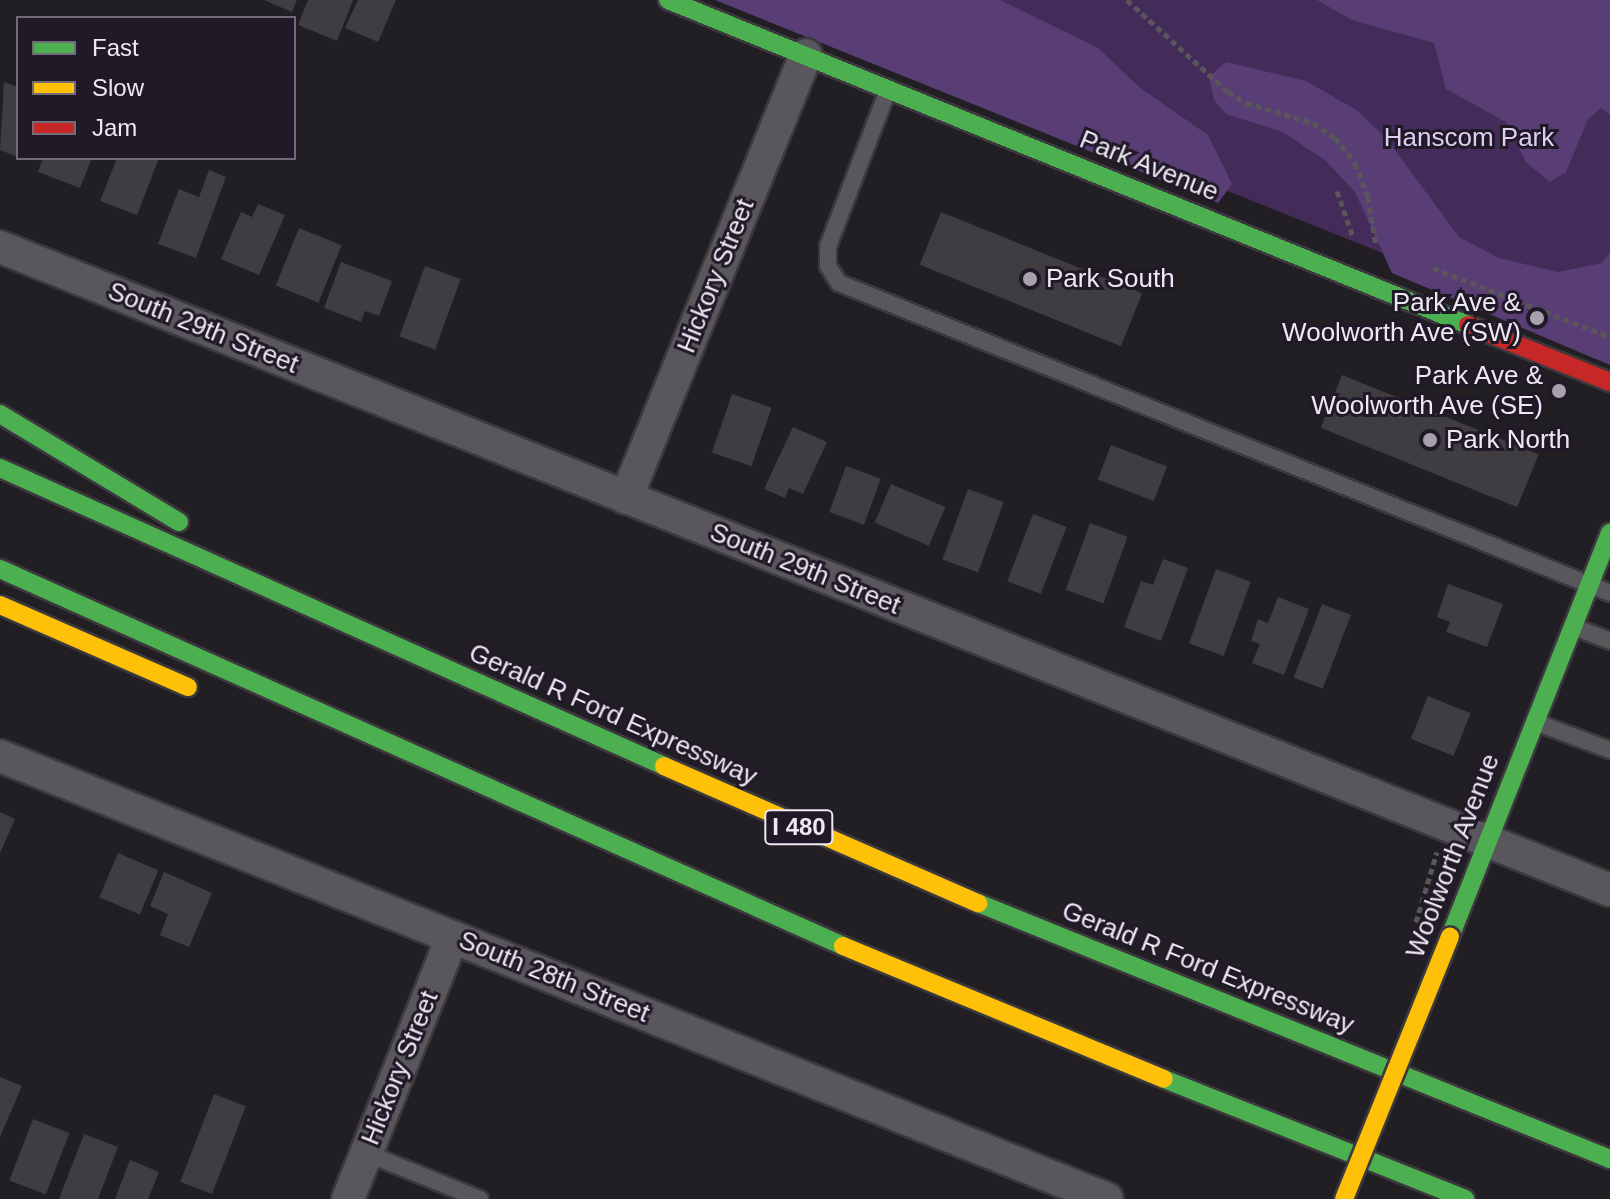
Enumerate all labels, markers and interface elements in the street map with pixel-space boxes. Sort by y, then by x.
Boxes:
legend [16,16,296,160]
text: Fast [92,34,139,61]
text: Slow [92,74,144,101]
text: Jam [92,114,137,141]
park label: Hanscom Park [1384,122,1554,154]
street label: Park Avenue [1074,124,1224,208]
street label: Hickory Street [671,194,761,358]
place label: Park South [1046,263,1175,295]
marker: Park South [1021,270,1039,288]
street label: South 29th Street [103,276,303,380]
place label: Park Ave & Woolworth Ave (SW) [1281,287,1521,348]
marker: Park Ave & Woolworth Ave (SW) [1528,309,1546,327]
place label: Park Ave & Woolworth Ave (SE) [1310,360,1543,422]
marker: Park Ave & Woolworth Ave (SE) [1550,382,1568,400]
place label: Park North [1446,424,1570,456]
marker: Park North [1421,431,1439,449]
street label: South 29th Street [705,517,905,621]
street label: Gerald R Ford Expressway [464,637,762,793]
street label: Woolworth Avenue [1400,749,1506,963]
road number: I 480 [763,807,835,847]
street label: Gerald R Ford Expressway [1057,895,1359,1041]
street label: South 28th Street [454,925,654,1029]
street label: Hickory Street [355,986,445,1150]

